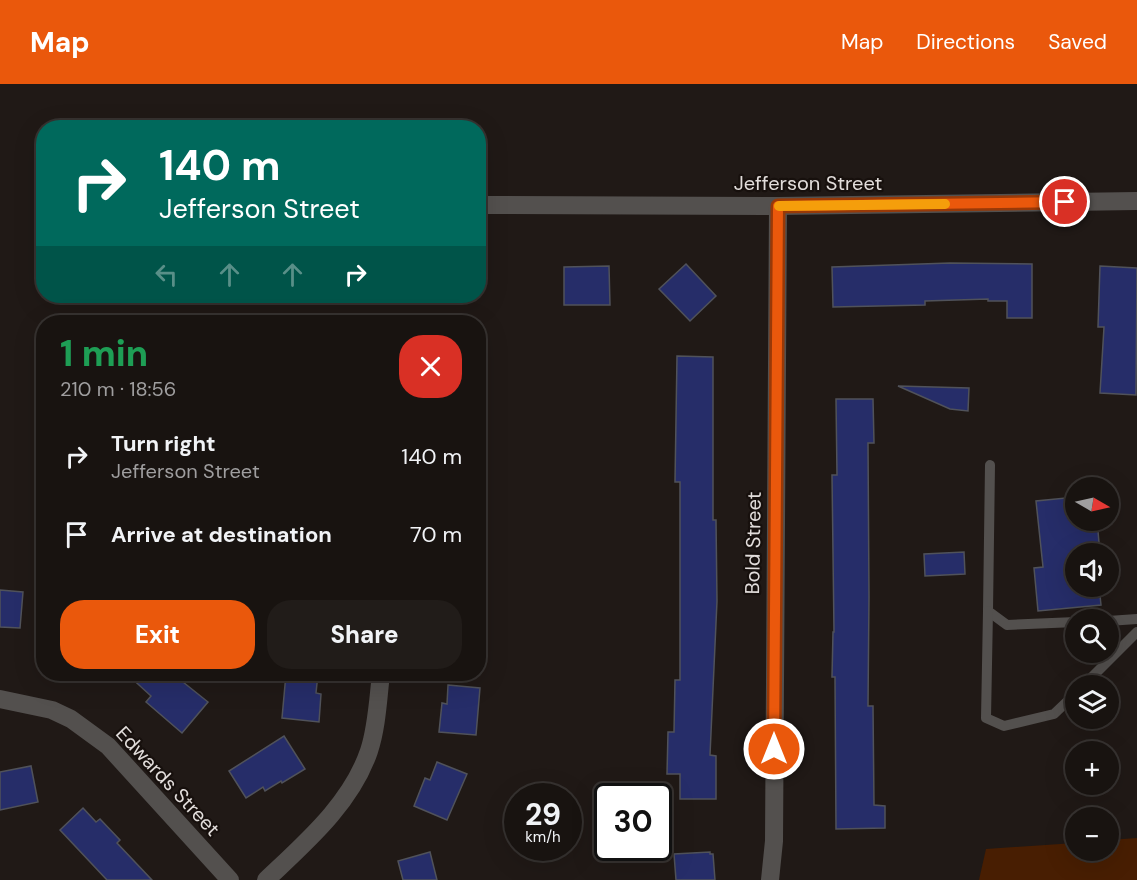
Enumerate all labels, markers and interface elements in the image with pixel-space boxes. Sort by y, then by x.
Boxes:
text: Map [30,24,90,61]
text: Map [841,28,883,56]
text: Directions [916,28,1015,56]
text: Saved [1048,28,1107,56]
text: 140 m [159,138,281,193]
icon: right [60,144,138,222]
street label: Jefferson Street [734,170,883,196]
pin [1039,176,1090,227]
icon: arrive [1048,185,1081,218]
text: Jefferson Street [159,191,360,226]
icon: left [150,258,183,291]
icon: ahead [213,258,246,291]
icon: ahead [276,258,309,291]
icon: right [339,258,372,291]
text: 1 min [60,330,148,377]
button: close [399,335,462,398]
text: 210 m · 18:56 [60,376,176,402]
text: Turn right [111,429,216,458]
icon: right [60,440,93,473]
text: 140 m [401,442,462,471]
text: Jefferson Street [111,458,260,484]
north arrow [1065,477,1119,531]
map controls [1065,477,1119,861]
street label: Bold Street [739,491,767,595]
icon: arrive [60,518,93,551]
text: Arrive at destination [111,520,332,549]
text: 70 m [410,520,462,549]
button: sound [1065,543,1119,597]
button: Exit [60,600,255,669]
button: Share [267,600,462,669]
button: search [1065,609,1119,663]
button: layers [1065,675,1119,729]
position arrow [742,717,806,781]
street label: Edwards Street [110,720,226,842]
button: + [1065,741,1119,795]
speed limit sign: 30 [594,783,672,861]
text: 29 [525,795,561,834]
button: − [1065,807,1119,861]
text: km/h [525,827,561,847]

